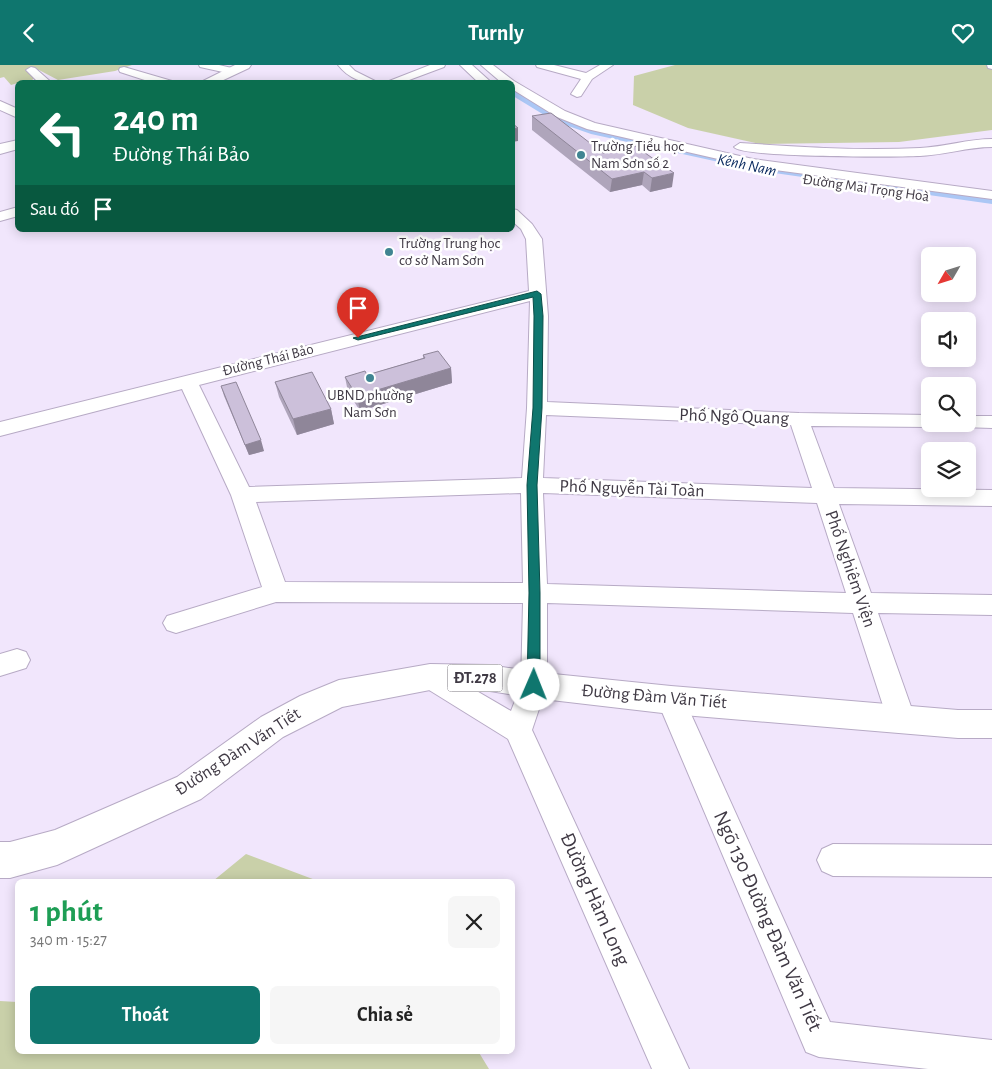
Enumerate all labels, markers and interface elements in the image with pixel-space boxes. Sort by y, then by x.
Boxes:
icon: back [15,19,43,47]
icon: heart [949,19,977,47]
text: Turnly [468,22,524,44]
icon: left [30,100,95,165]
text: 240 m [113,102,199,137]
place label: Trường Tiểu học Nam Sơn số 2 [591,138,684,171]
text: Đường Thái Bảo [113,143,250,165]
marker: Trường Tiểu học Nam Sơn số 2 [575,149,587,161]
water label: Kênh Nam [716,151,778,179]
street label: Đường Mai Trọng Hoà [802,172,930,204]
icon: arrive [89,195,117,223]
text: Sau đó [30,200,79,219]
place label: Trường Trung học cơ sở Nam Sơn [399,236,501,268]
marker: Trường Trung học cơ sở Nam Sơn [383,246,395,258]
north arrow [921,247,976,303]
map controls [921,247,976,497]
pin [337,287,379,338]
icon: arrive [344,294,372,322]
button: sound [921,312,976,367]
street label: Đường Thái Bảo [221,341,315,379]
marker: UBND phường Nam Sơn [364,372,376,384]
button: search [921,377,976,432]
place label: UBND phường Nam Sơn [327,388,414,420]
street label: Phố Ngô Quang [679,405,789,428]
button: layers [921,442,976,497]
street label: Phố Nguyễn Tài Toàn [559,475,705,501]
street label: Phố Nghiêm Viện [822,508,879,630]
position arrow [507,658,559,710]
road number: ĐT.278 [448,665,502,691]
street label: Đường Đàm Văn Tiết [581,681,728,712]
street label: Đường Đàm Văn Tiết [171,704,304,799]
street label: Ngõ 130 Đường Đàm Văn Tiết [710,808,826,1034]
street label: Đường Hàm Long [556,829,634,969]
button: close [448,896,500,948]
text: 1 phút [30,897,103,927]
text: 340 m · 15:27 [30,932,107,948]
button: Thoát [30,986,260,1044]
button: Chia sẻ [270,986,500,1044]

